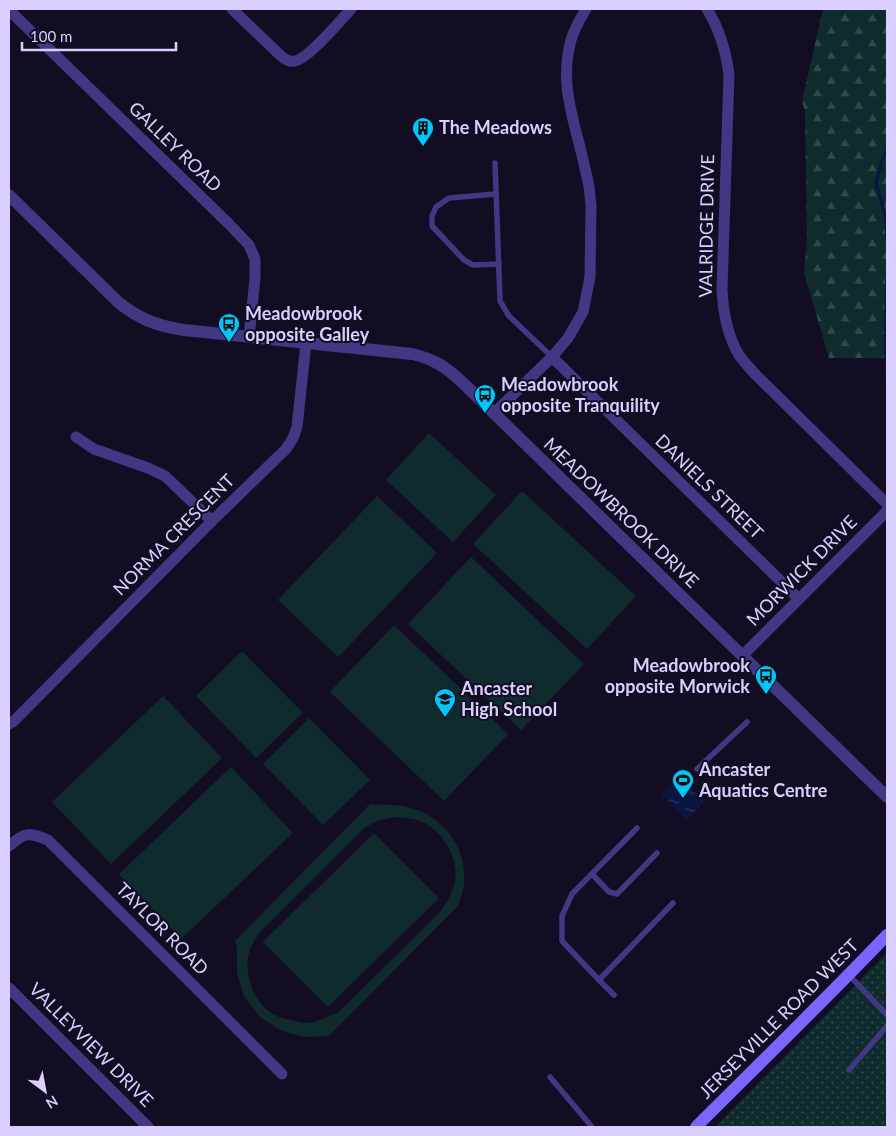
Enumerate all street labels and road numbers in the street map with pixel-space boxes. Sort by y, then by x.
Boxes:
street label: GALLEY ROAD [125,97,227,196]
street label: VALRIDGE DRIVE [694,154,718,298]
street label: DANIELS STREET [651,429,768,544]
street label: MEADOWBROOK DRIVE [540,433,704,592]
street label: NORMA CRESCENT [108,469,239,600]
street label: MORWICK DRIVE [742,511,861,630]
street label: TAYLOR ROAD [112,878,213,979]
street label: JERSEYVILLE ROAD WEST [694,934,863,1103]
street label: VALLEYVIEW DRIVE [25,978,158,1111]

